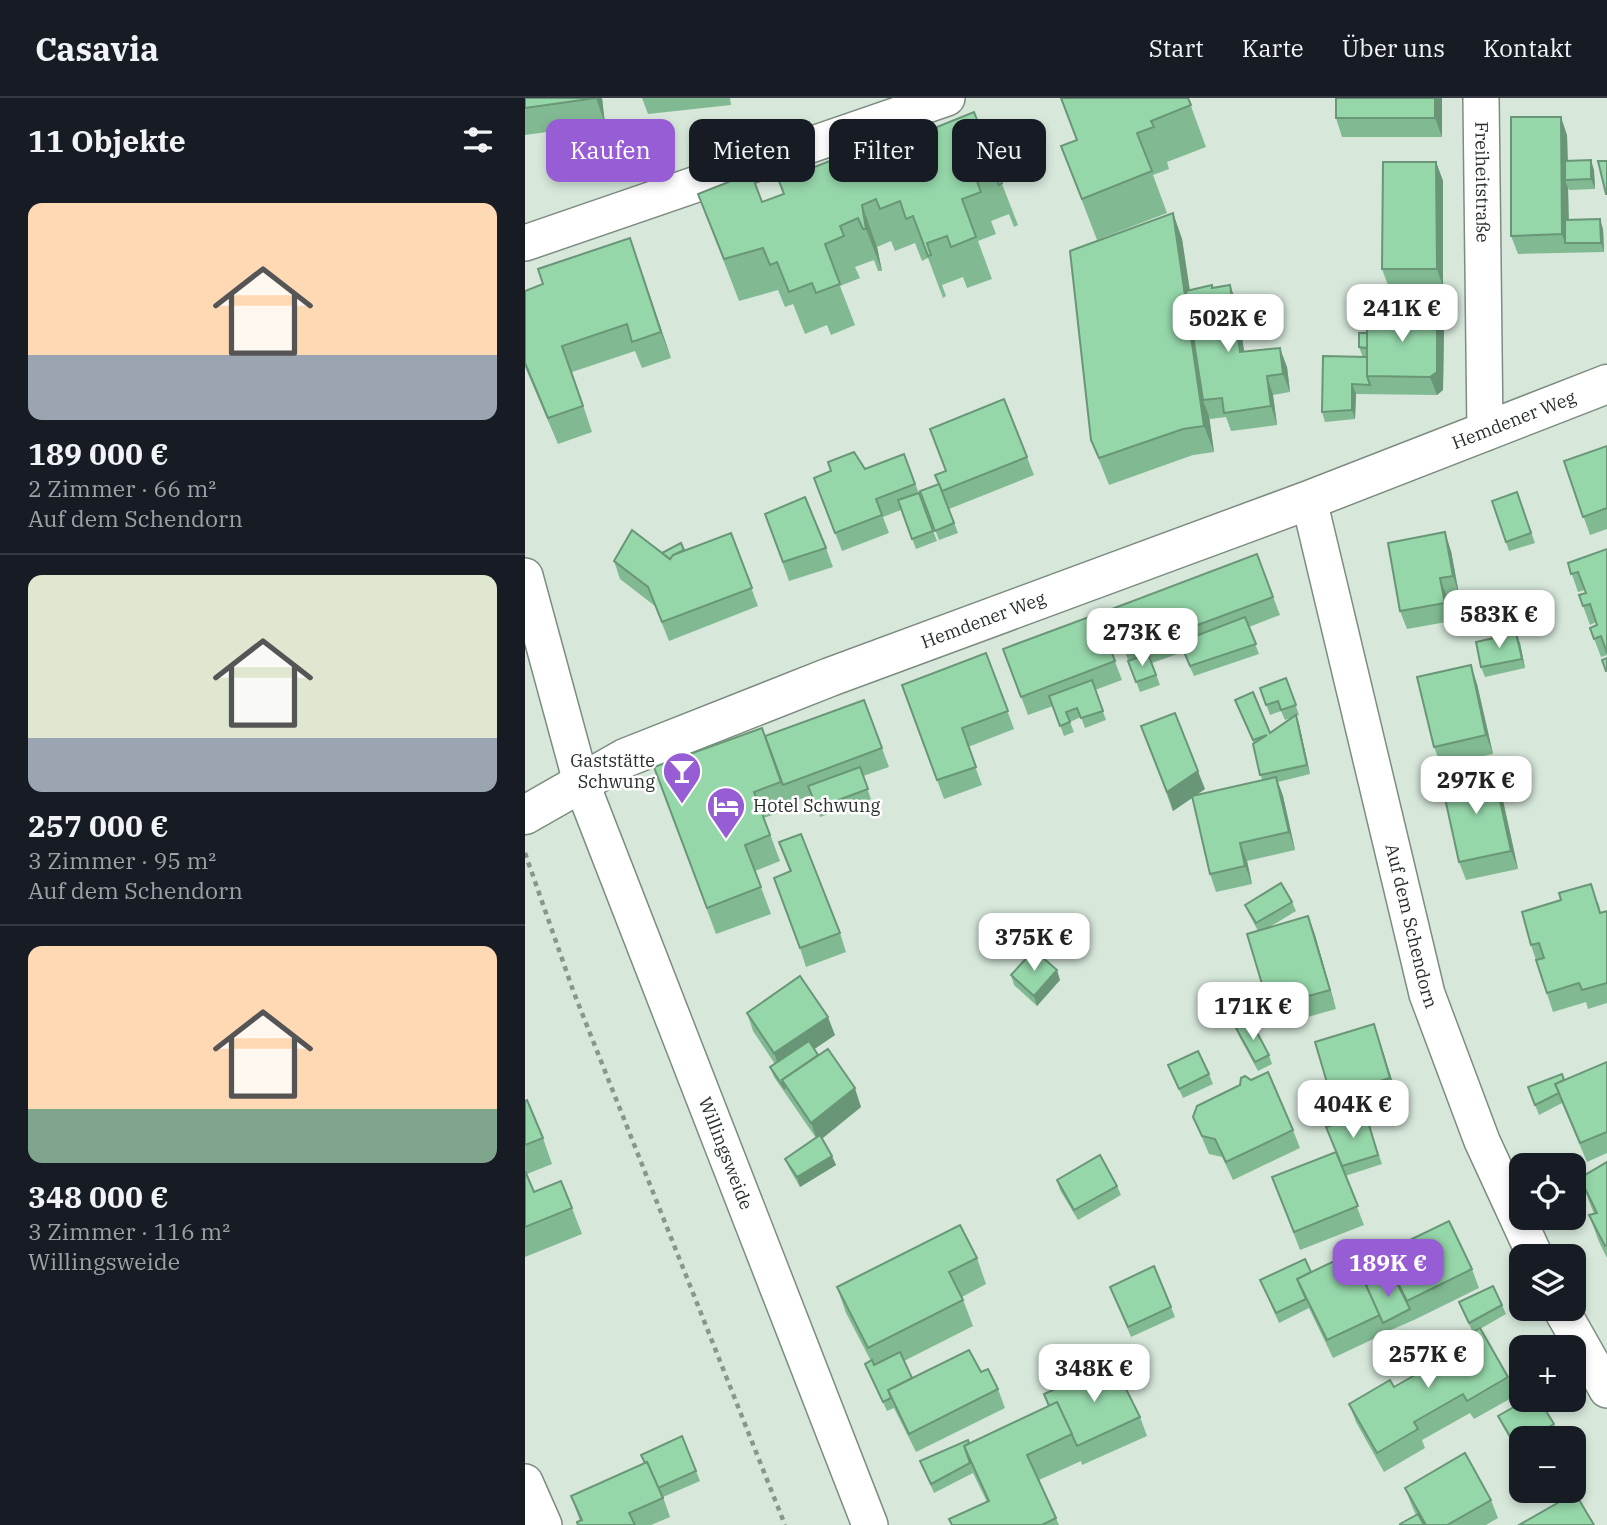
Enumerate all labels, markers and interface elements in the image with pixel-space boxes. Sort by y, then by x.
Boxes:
text: Casavia [35,27,159,70]
text: Start [1149,32,1204,64]
text: Karte [1242,32,1304,64]
text: Über uns [1342,32,1445,64]
text: Kontakt [1483,32,1572,64]
chip: Kaufen [546,119,675,182]
chip: Mieten [689,119,815,182]
chip: Filter [829,119,938,182]
chip: Neu [952,119,1046,182]
text: 11 Objekte [28,121,186,160]
icon: filters [459,121,497,159]
street label: Freiheitstraße [1470,121,1495,243]
icon: home [200,248,326,374]
pin: 241K € [1345,285,1459,344]
text: 241K € [1363,292,1441,322]
pin: 502K € [1171,294,1285,354]
text: 502K € [1189,302,1267,332]
street label: Hemdener Weg [1448,385,1579,454]
text: 189 000 € [28,434,169,473]
text: 2 Zimmer · 66 m² [28,473,216,503]
text: Auf dem Schendorn [28,503,243,533]
street label: Hemdener Weg [918,586,1049,653]
pin: 583K € [1442,590,1556,650]
text: 583K € [1460,598,1538,628]
pin: 273K € [1085,608,1199,668]
text: 273K € [1103,616,1181,646]
icon: home [200,620,326,746]
place label: Gaststätte Schwung [570,749,655,793]
bar icon: Gaststätte Schwung [661,750,703,805]
pin: 297K € [1419,756,1533,816]
text: 297K € [1437,764,1515,794]
hotel icon: Hotel Schwung [705,785,747,840]
place label: Hotel Schwung [753,794,880,817]
text: 257 000 € [28,806,169,845]
street label: Auf dem Schendorn [1381,841,1443,1011]
text: 3 Zimmer · 95 m² [28,845,216,875]
text: Auf dem Schendorn [28,875,243,905]
pin: 375K € [977,914,1091,973]
text: 375K € [995,921,1073,951]
pin: 171K € [1196,982,1310,1042]
text: 171K € [1214,990,1292,1020]
icon: home [200,991,326,1117]
pin: 404K € [1296,1080,1410,1140]
text: 404K € [1314,1088,1392,1118]
street label: Willingsweide [694,1094,758,1213]
map controls [1509,1153,1586,1503]
button: locate [1509,1153,1586,1230]
text: 348 000 € [28,1177,169,1216]
text: 3 Zimmer · 116 m² [28,1216,230,1246]
pin: 189K € [1331,1240,1445,1299]
button: layers [1509,1244,1586,1321]
text: Willingsweide [28,1246,180,1276]
text: 189K € [1349,1247,1427,1277]
pin: 257K € [1371,1330,1485,1390]
button: + [1509,1335,1586,1412]
text: 257K € [1389,1338,1467,1368]
pin: 348K € [1037,1344,1151,1404]
text: 348K € [1055,1352,1133,1382]
button: − [1509,1426,1586,1503]

